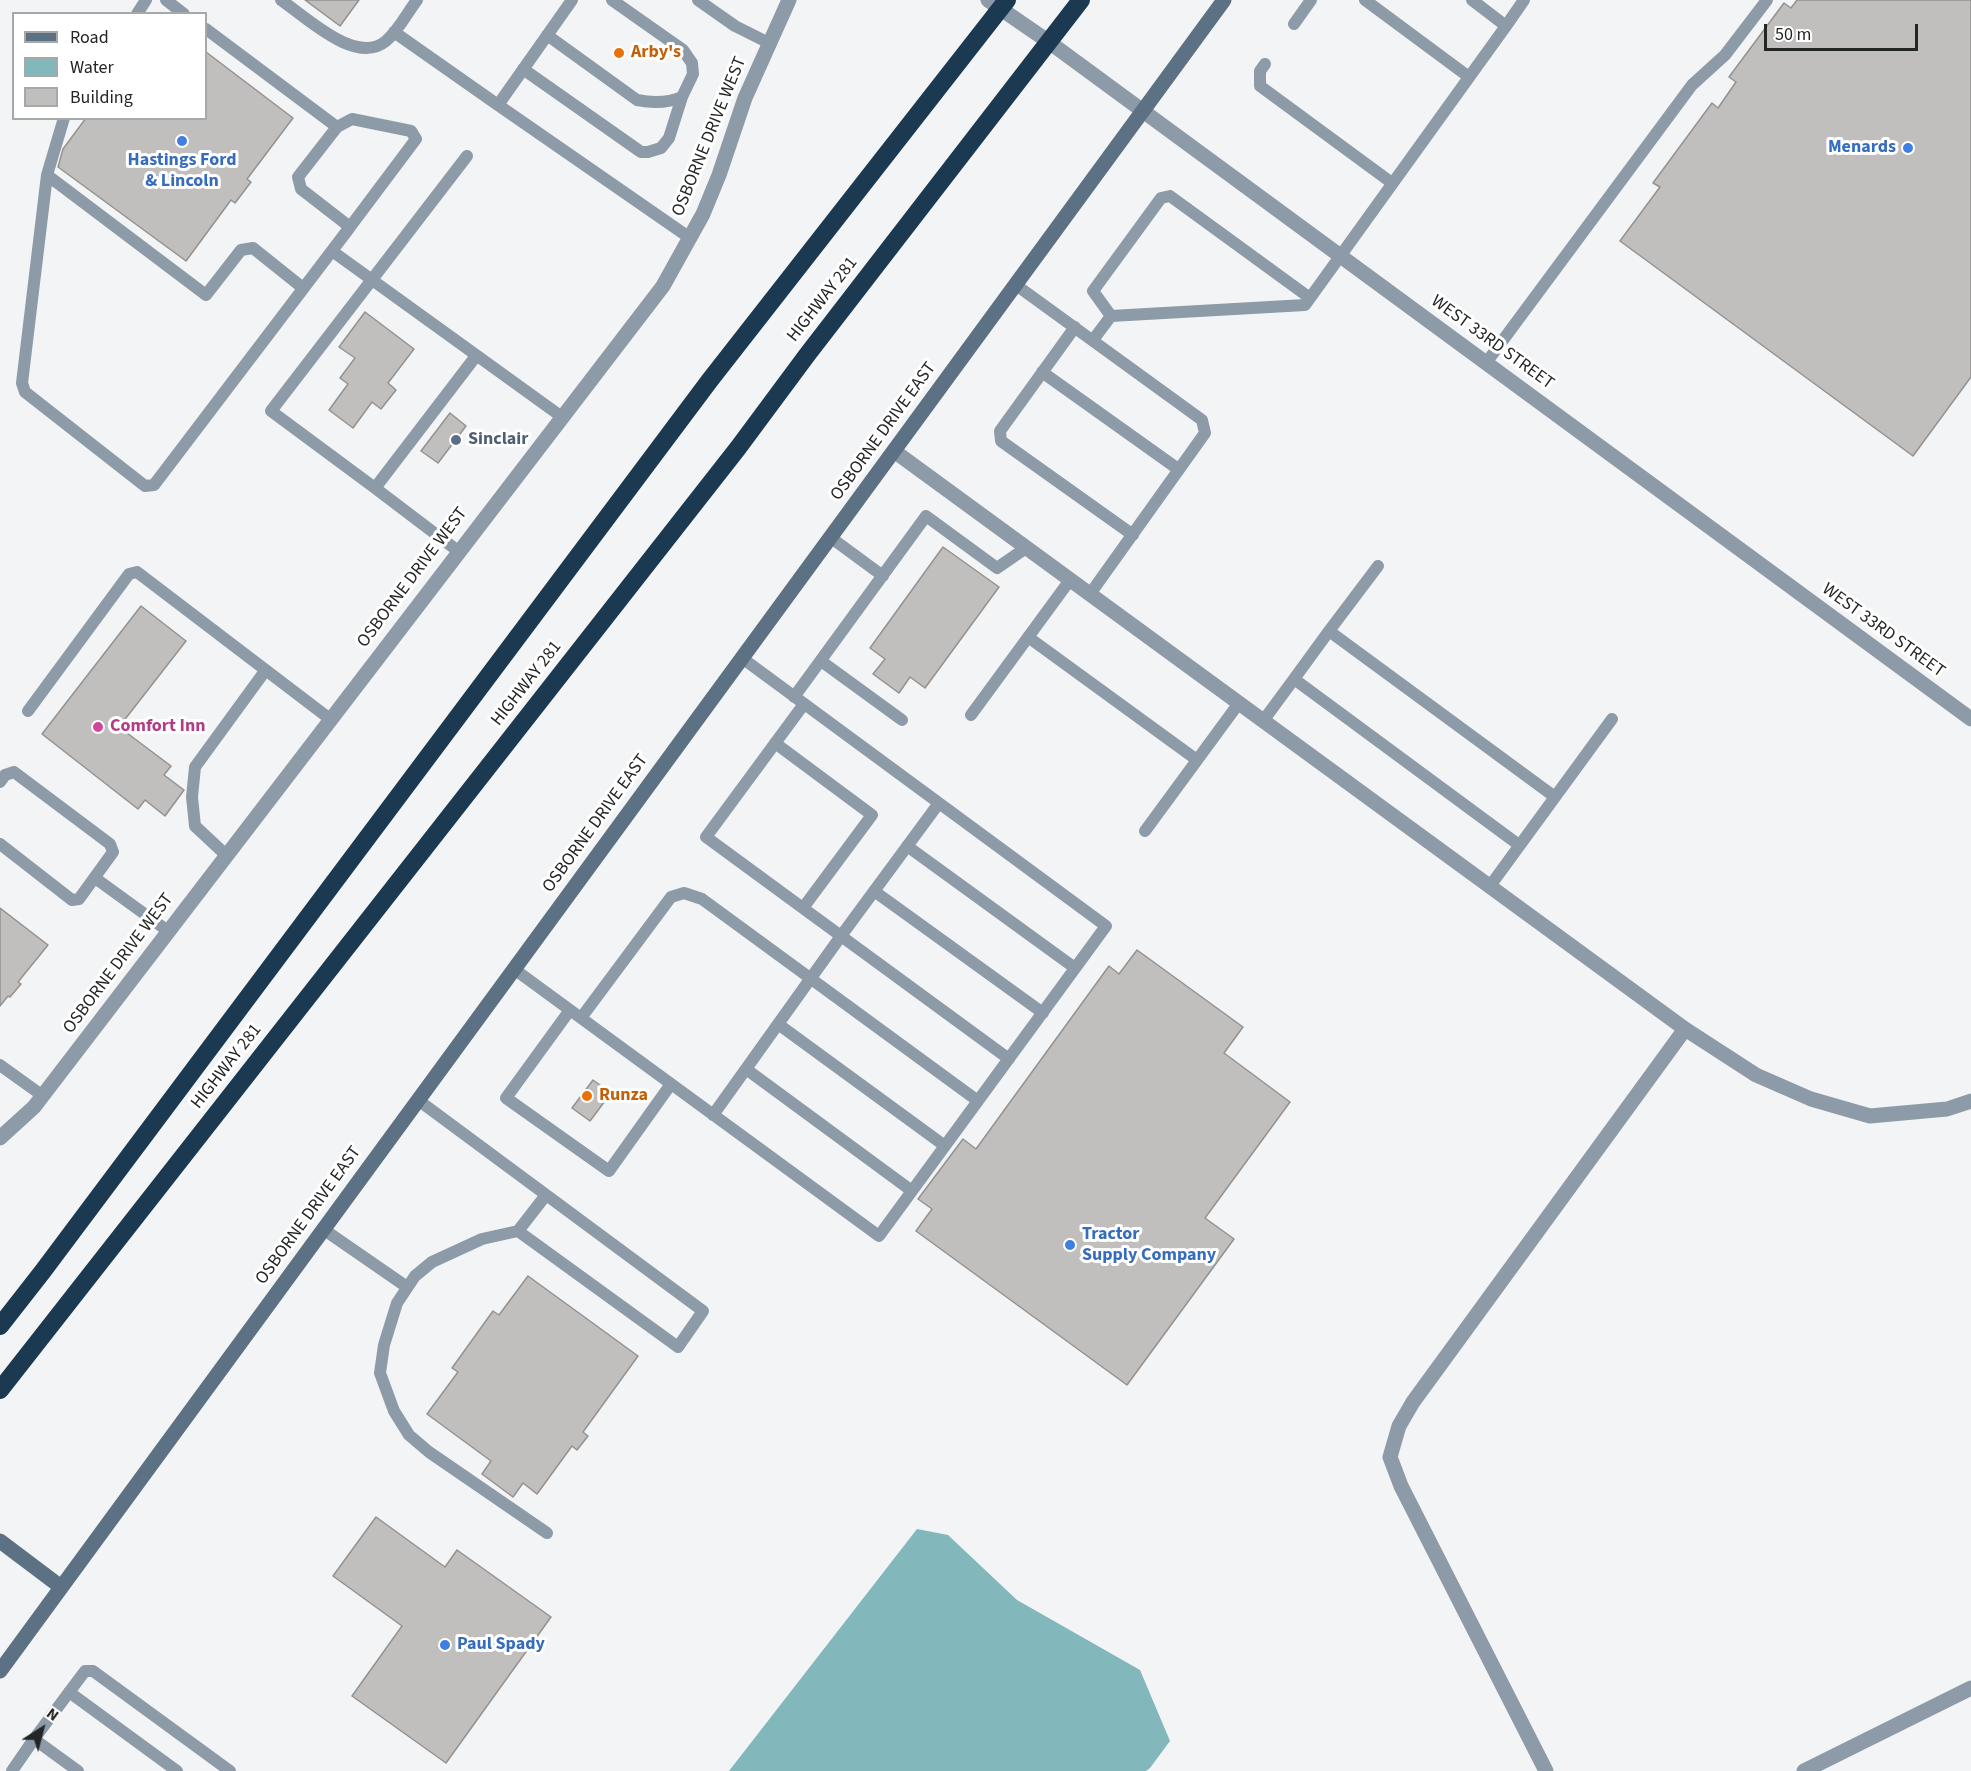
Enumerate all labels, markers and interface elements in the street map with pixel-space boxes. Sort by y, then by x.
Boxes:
legend [12,12,207,120]
scale bar [1767,12,1922,50]
text: 50 m [1775,22,1811,47]
text: Road [70,25,109,50]
place label: Arby's [631,42,681,64]
marker: Arby's [612,46,626,60]
street label: OSBORNE DRIVE WEST [668,54,752,220]
text: Water [70,55,114,80]
text: Building [70,85,133,110]
marker: Hastings Ford & Lincoln [175,134,189,148]
place label: Menards [1828,137,1896,159]
marker: Menards [1901,141,1915,155]
place label: Hastings Ford & Lincoln [128,150,236,192]
street label: HIGHWAY 281 [783,253,863,347]
street label: WEST 33RD STREET [1426,291,1558,395]
street label: OSBORNE DRIVE EAST [827,359,941,505]
place label: Sinclair [468,429,528,451]
marker: Sinclair [449,433,463,447]
street label: OSBORNE DRIVE WEST [353,504,473,652]
street label: WEST 33RD STREET [1817,579,1949,683]
street label: HIGHWAY 281 [487,637,567,731]
place label: Comfort Inn [110,716,206,738]
marker: Comfort Inn [91,720,105,734]
street label: OSBORNE DRIVE EAST [539,751,653,897]
street label: OSBORNE DRIVE WEST [59,890,179,1038]
street label: HIGHWAY 281 [187,1020,267,1114]
place label: Runza [599,1085,648,1107]
marker: Runza [580,1089,594,1103]
street label: OSBORNE DRIVE EAST [252,1143,366,1289]
place label: Tractor Supply Company [1082,1224,1216,1266]
marker: Tractor Supply Company [1063,1238,1077,1252]
place label: Paul Spady [457,1634,545,1656]
marker: Paul Spady [438,1638,452,1652]
north arrow [12,1699,72,1759]
text: N [42,1702,63,1726]

